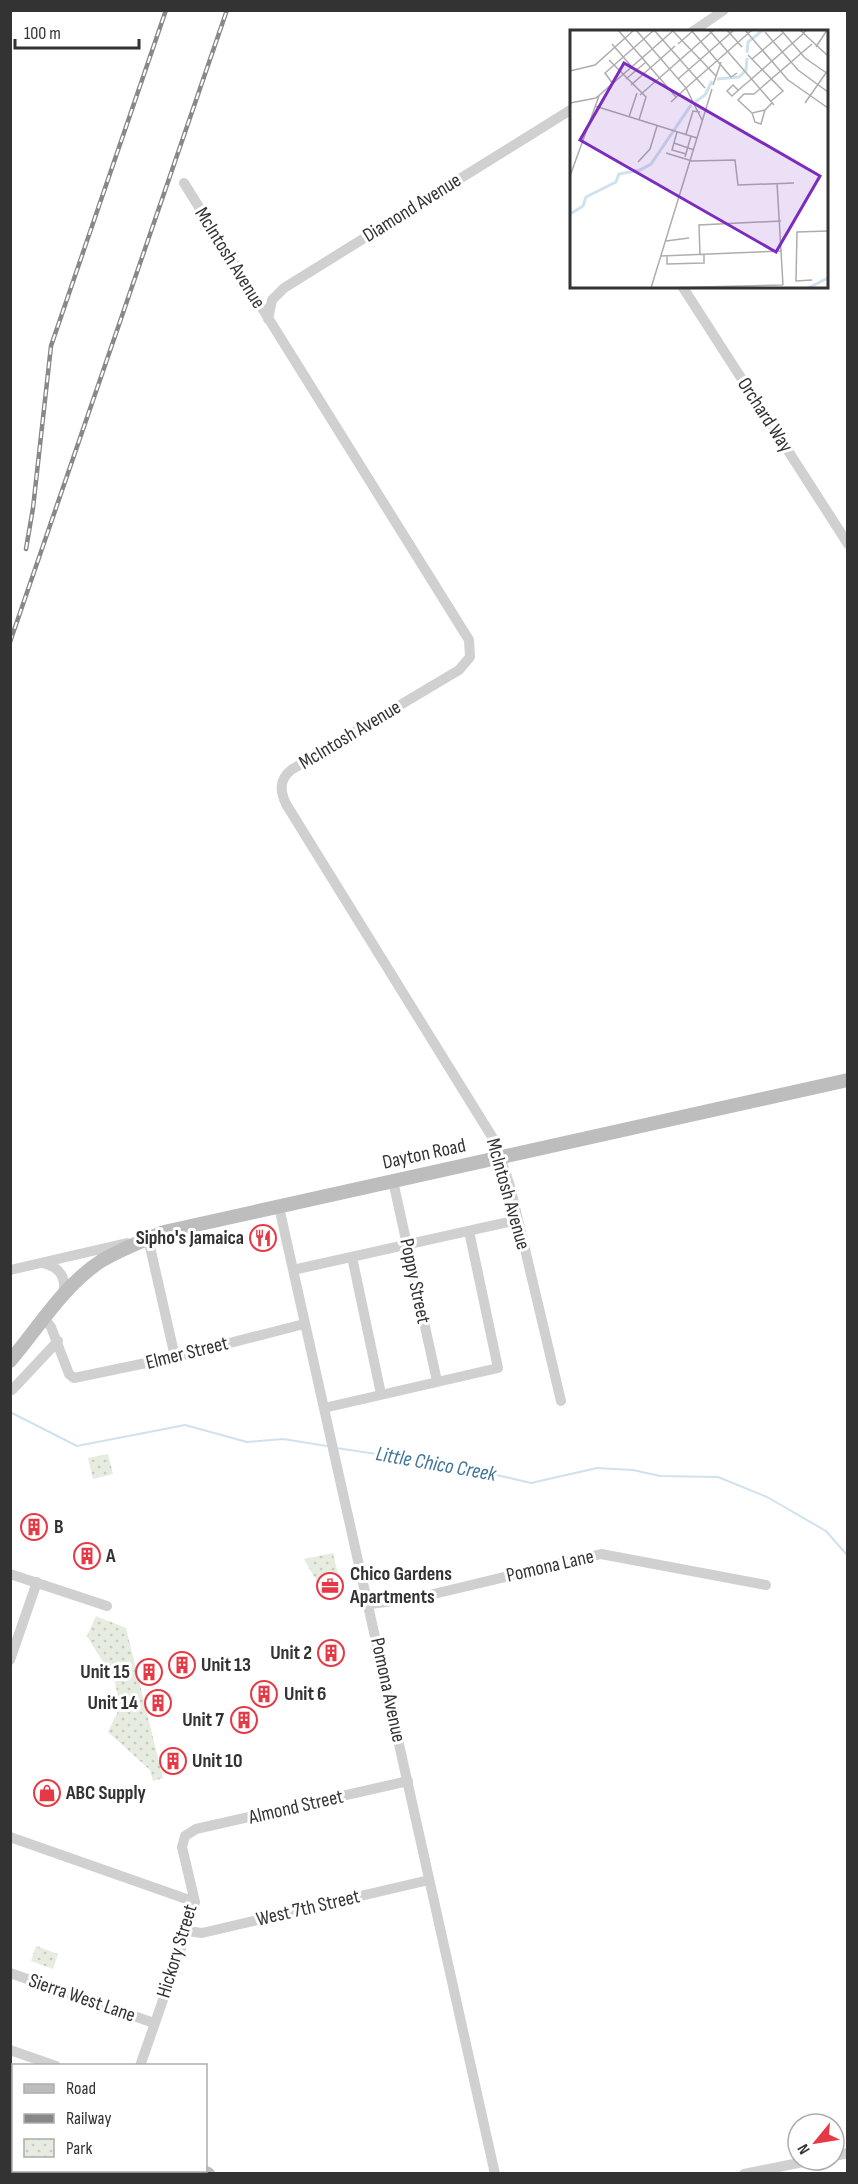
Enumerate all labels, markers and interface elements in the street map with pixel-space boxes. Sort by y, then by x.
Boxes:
scale bar [15,12,140,50]
text: 100 m [24,23,61,44]
inset map [570,30,828,288]
street label: Diamond Avenue [358,168,466,248]
street label: McIntosh Avenue [189,203,271,313]
street label: Orchard Way [732,373,798,457]
street label: McIntosh Avenue [295,695,405,775]
street label: Dayton Road [380,1133,468,1175]
street label: McIntosh Avenue [481,1136,535,1252]
restaurant icon: Sipho's Jamaica [248,1223,278,1253]
place label: Sipho's Jamaica [136,1226,244,1250]
street label: Poppy Street [394,1236,436,1326]
street label: Elmer Street [143,1331,231,1375]
water label: Little Chico Creek [374,1441,499,1487]
building icon: B [19,1512,49,1542]
place label: B [54,1515,64,1539]
building icon: A [72,1541,102,1571]
place label: A [105,1544,116,1568]
street label: Pomona Lane [504,1544,596,1588]
place label: Chico Gardens Apartments [349,1562,452,1609]
office icon: Chico Gardens Apartments [315,1571,345,1601]
street label: Pomona Avenue [365,1636,411,1744]
building icon: Unit 2 [316,1638,346,1668]
place label: Unit 2 [270,1641,312,1665]
building icon: Unit 13 [167,1650,197,1680]
place label: Unit 13 [201,1653,251,1677]
building icon: Unit 15 [134,1657,164,1687]
place label: Unit 15 [80,1660,130,1684]
building icon: Unit 6 [249,1679,279,1709]
place label: Unit 6 [284,1682,327,1706]
building icon: Unit 14 [143,1688,173,1718]
place label: Unit 14 [88,1691,138,1715]
building icon: Unit 7 [229,1705,259,1735]
place label: Unit 7 [182,1708,224,1732]
building icon: Unit 10 [158,1746,188,1776]
place label: Unit 10 [192,1749,242,1773]
shop icon: ABC Supply [32,1778,62,1808]
place label: ABC Supply [65,1781,147,1805]
street label: Almond Street [246,1785,345,1830]
street label: West 7th Street [254,1884,362,1932]
street label: Hickory Street [151,1901,203,2001]
street label: Sierra West Lane [25,1969,139,2027]
legend [12,2064,207,2172]
text: Road [66,2078,96,2099]
text: Railway [66,2108,111,2129]
north arrow [786,2112,846,2172]
text: Park [66,2138,92,2159]
text: N [794,2140,815,2157]

